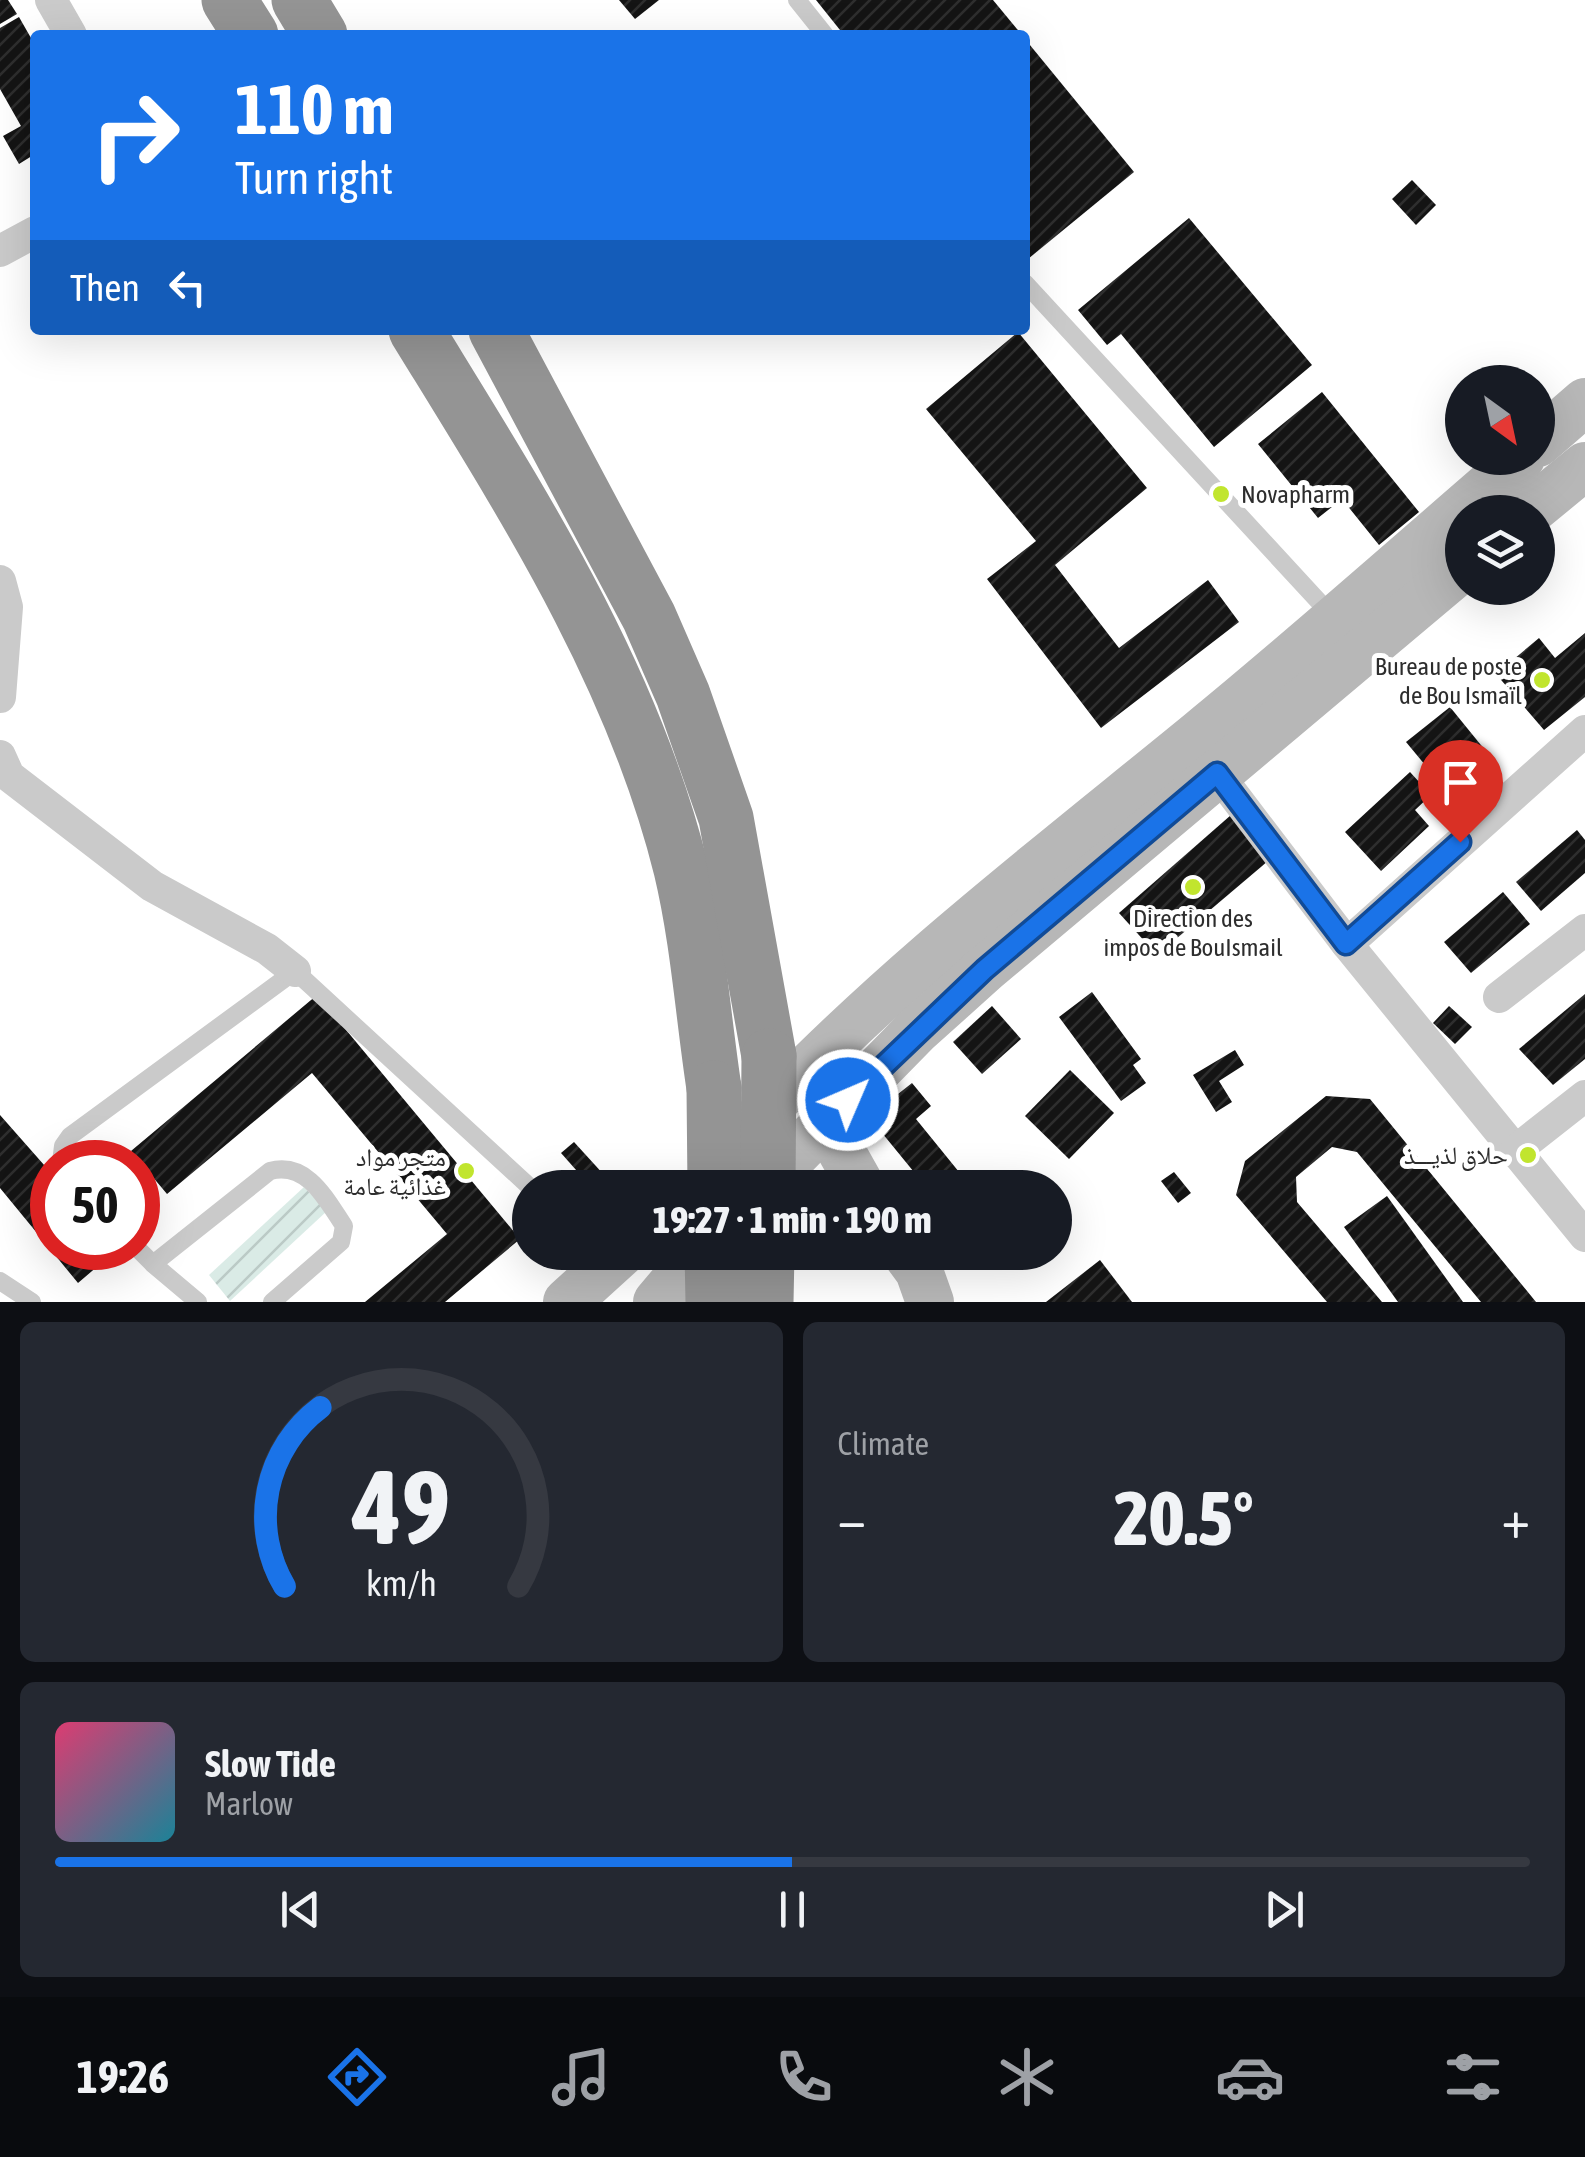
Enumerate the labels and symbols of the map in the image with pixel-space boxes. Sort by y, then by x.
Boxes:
north arrow [1445,365,1555,475]
place label: Novapharm [1241,480,1350,508]
marker: Novapharm [1210,483,1232,505]
place label: Bureau de poste de Bou Ismaïl [1375,652,1522,709]
marker: Bureau de poste de Bou Ismaïl [1531,669,1553,691]
pin [1418,740,1503,843]
marker: Direction des impos de BouIsmail [1182,876,1204,898]
place label: Direction des impos de BouIsmail [1103,904,1283,961]
position arrow [796,1048,900,1152]
speed limit sign: 50 [30,1140,160,1270]
place label: حلاق لذيـــذ [1404,1141,1508,1171]
place label: متجر مواد غذائية عامة [343,1143,446,1200]
marker: حلاق لذيـــذ [1517,1144,1539,1166]
marker: متجر مواد غذائية عامة [455,1160,477,1182]

